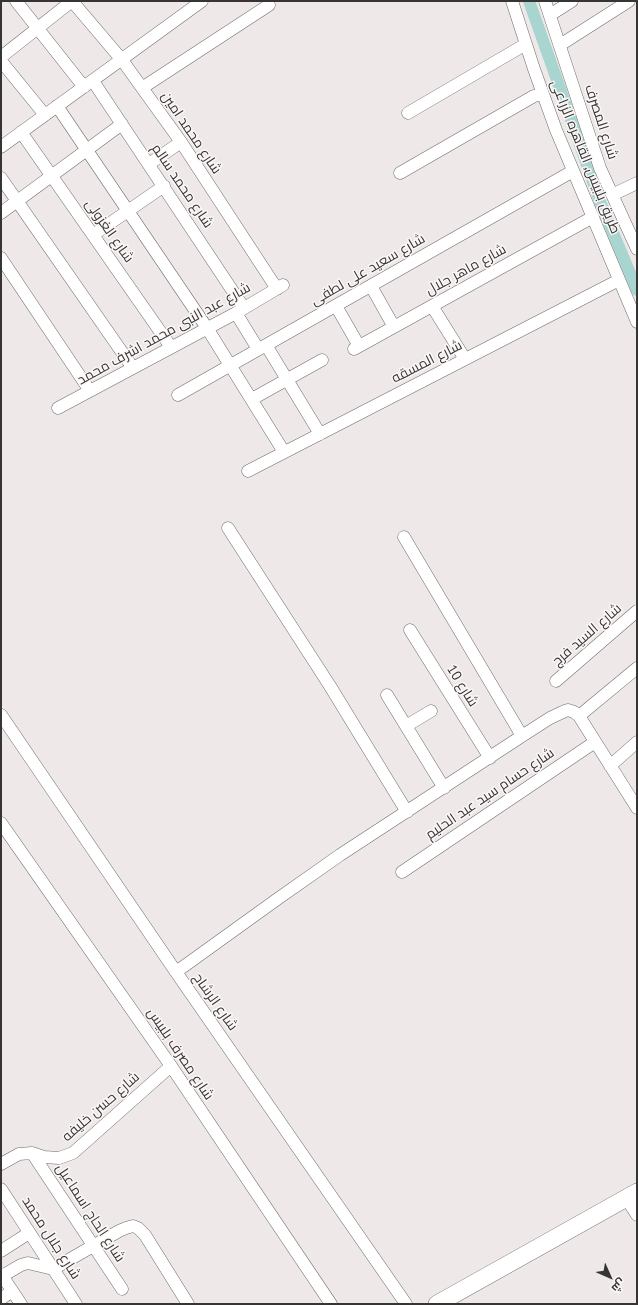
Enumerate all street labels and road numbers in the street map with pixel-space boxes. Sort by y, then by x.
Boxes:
street label: طريق بلبيس, القاهره الزراعى [546,78,624,236]
street label: شارع المصرف [581,82,621,162]
street label: شارع محمد امين [157,89,225,177]
street label: شارع محمد سالم [148,141,216,231]
street label: شارع الغزولى [81,196,137,266]
street label: شارع سعيد على لطفى [308,230,428,310]
street label: شارع ماهر جلال [423,241,509,299]
street label: شارع عبد النبى محمد اشرف محمد [74,279,254,389]
street label: شارع المسقه [389,337,465,387]
street label: شارع السيد فرج [549,600,625,670]
street label: شارع 10 [443,662,481,710]
street label: شارع حسام سيد عبد الحليم [422,745,558,843]
street label: شارع الرشاح [189,970,241,1034]
street label: شارع مصرف بلبيس [143,1005,217,1103]
street label: شارع حسن خليفه [59,1069,143,1145]
street label: شارع الحاج اسماعيل [52,1161,128,1265]
street label: شارع جلال محمد [18,1193,84,1283]

